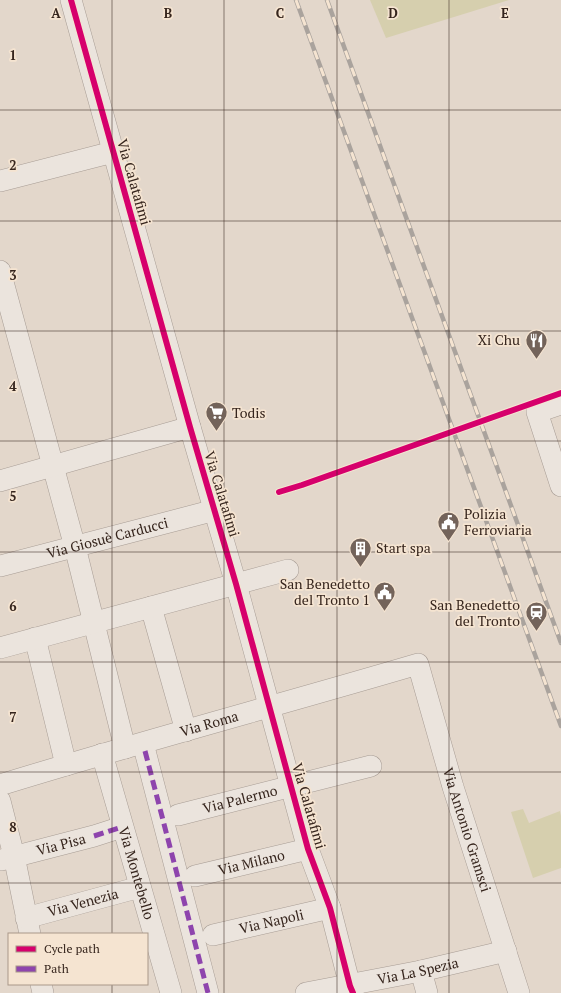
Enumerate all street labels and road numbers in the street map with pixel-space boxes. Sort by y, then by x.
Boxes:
street label: Via Calatafimi [113,137,156,227]
street label: Via Calatafimi [200,449,245,539]
street label: Via Giosuè Carducci [45,513,170,562]
street label: Via Roma [178,706,240,741]
street label: Via Calatafimi [288,761,331,851]
street label: Via Antonio Gramsci [439,765,496,894]
street label: Via Palermo [201,780,279,817]
street label: Via Montebello [114,824,159,922]
street label: Via Pisa [34,829,87,859]
street label: Via Milano [216,845,287,879]
street label: Via Venezia [45,883,120,921]
street label: Via Napoli [237,904,306,938]
street label: Via La Spezia [375,952,460,988]

